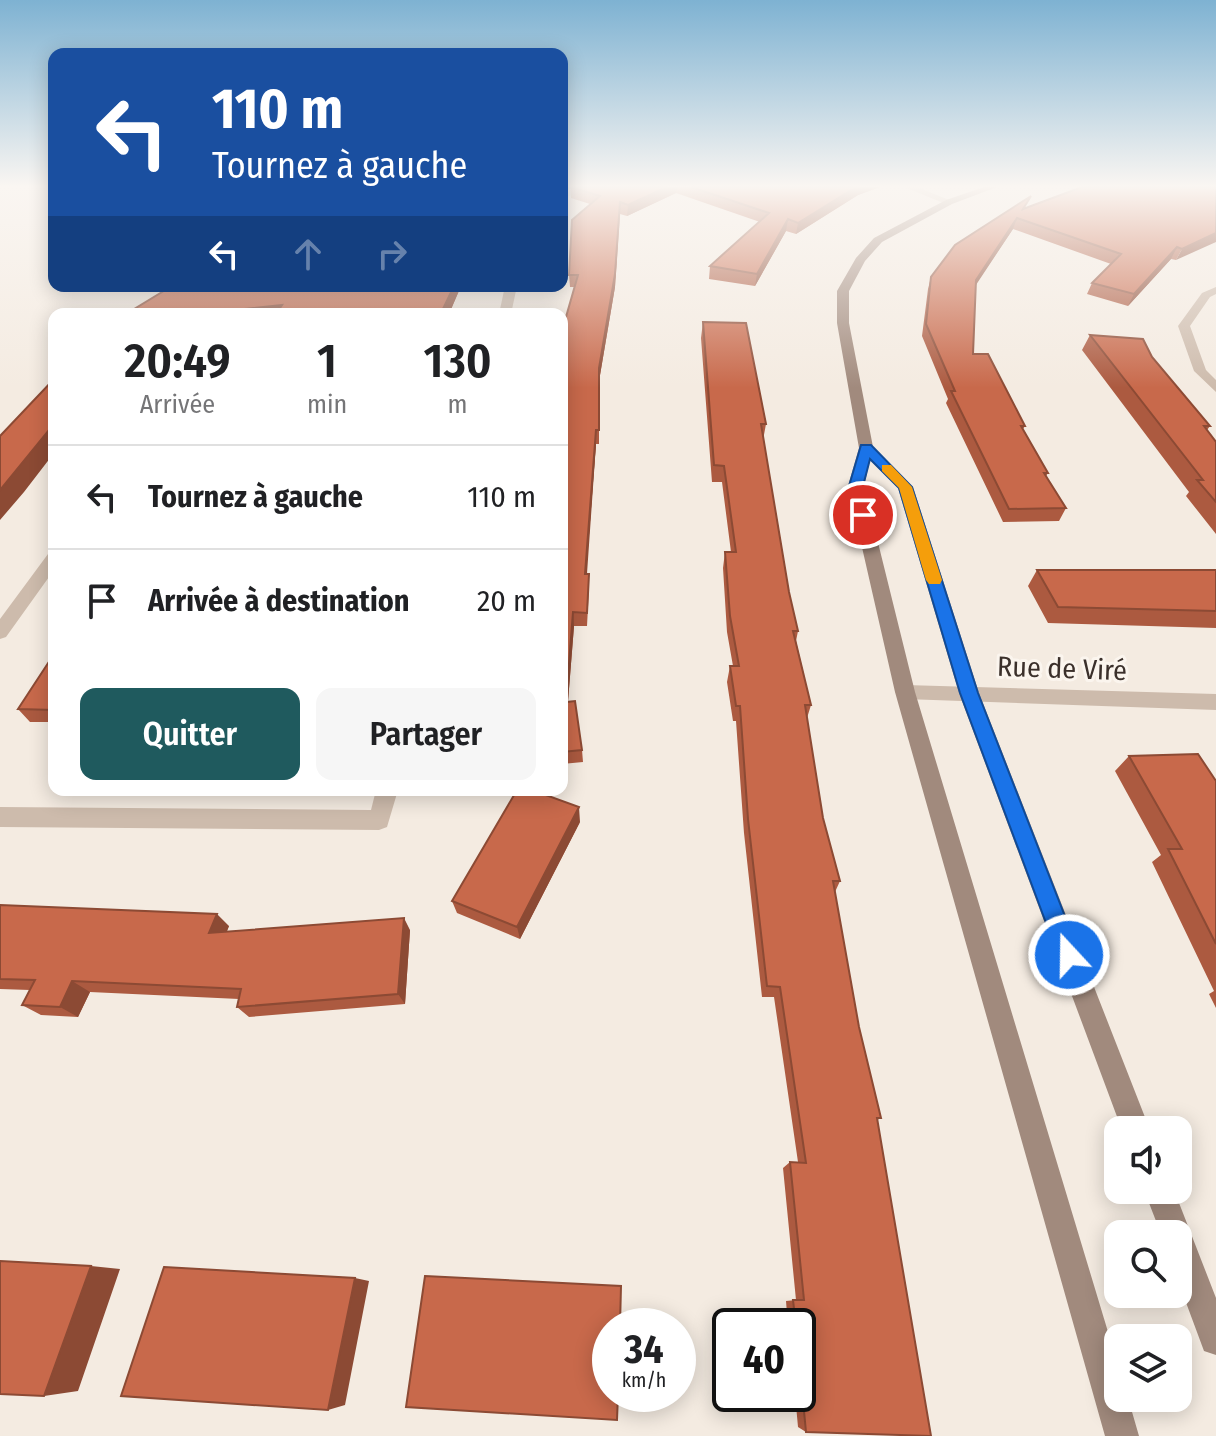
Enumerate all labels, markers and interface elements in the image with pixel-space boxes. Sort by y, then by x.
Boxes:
text: 110 m [212,76,343,143]
icon: left [80,80,184,184]
text: Tournez à gauche [212,144,467,188]
icon: left [202,232,246,276]
icon: ahead [286,232,330,276]
icon: right [370,232,414,276]
text: 20:49 [124,332,231,390]
text: 1 [317,332,337,390]
text: 130 [423,332,492,390]
text: Arrivée [140,389,215,420]
text: min [307,389,347,420]
text: m [448,389,468,420]
icon: left [80,475,124,519]
text: Tournez à gauche [148,479,363,515]
text: 110 m [467,479,536,515]
pin [829,481,897,549]
icon: arrive [841,493,885,537]
icon: arrive [80,579,124,623]
text: Arrivée à destination [148,583,409,619]
text: 20 m [477,583,536,619]
street label: Rue de Viré [997,650,1127,687]
button: Quitter [80,688,300,780]
button: Partager [316,688,536,780]
position arrow [1027,913,1111,997]
map controls [1104,1116,1192,1412]
button: sound [1104,1116,1192,1204]
button: search [1104,1220,1192,1308]
speed limit sign: 40 [712,1308,816,1412]
button: layers [1104,1324,1192,1412]
text: 34 [624,1326,664,1374]
text: km/h [622,1368,666,1392]

